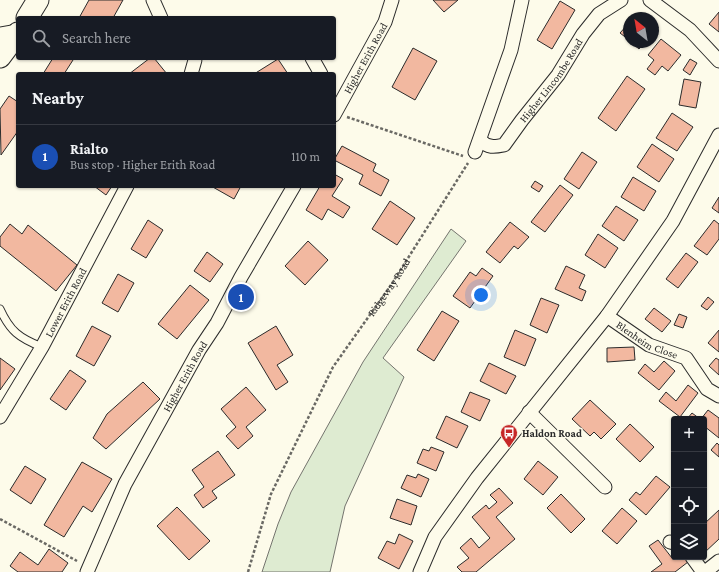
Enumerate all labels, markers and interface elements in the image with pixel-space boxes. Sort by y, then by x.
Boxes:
north arrow [623,12,659,48]
search box [16,16,336,60]
street label: Higher Erith Road [341,20,390,96]
icon: search [30,27,52,49]
text: Search here [62,30,131,46]
street label: Higher Lincombe Road [517,36,585,124]
text: Nearby [32,89,84,108]
text: Rialto [70,141,108,157]
text: 1 [43,149,47,164]
text: 110 m [291,149,320,164]
text: Bus stop · Higher Erith Road [70,157,215,172]
street label: Ridgeway Road [365,256,413,318]
street label: Lower Erith Road [42,266,89,339]
pin: 1 [228,282,254,312]
your location [471,285,491,305]
street label: Blenheim Close [614,318,680,361]
street label: Higher Erith Road [160,339,209,414]
map controls [671,416,707,560]
button: + [671,416,707,452]
bus stop icon: Haldon Road [499,423,519,448]
place label: Haldon Road [522,427,582,439]
button: − [671,452,707,488]
button: locate [671,488,707,524]
button: layers [671,524,707,560]

